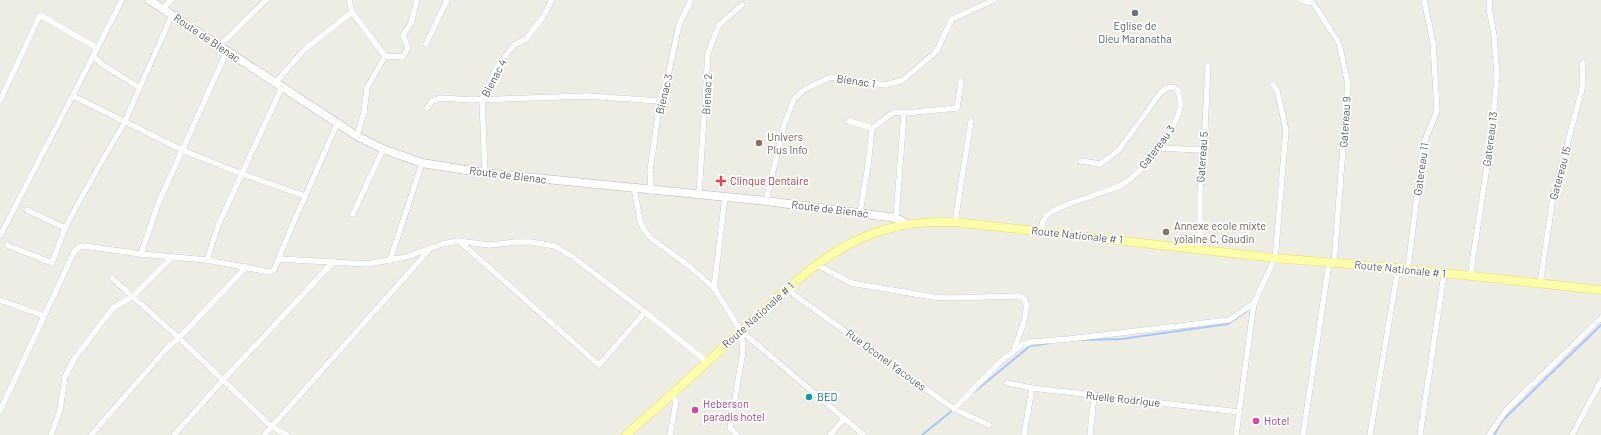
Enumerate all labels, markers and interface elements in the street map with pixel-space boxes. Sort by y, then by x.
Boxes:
marker: Eglise de Dieu Maranatha [1130,8,1140,18]
street label: Route de Bienac [172,11,243,65]
place label: Eglise de Dieu Maranatha [1098,19,1172,45]
street label: Bienac 4 [478,57,509,99]
street label: Bienac 1 [836,71,876,90]
street label: Bienac 3 [652,73,675,115]
street label: Bienac 2 [699,73,714,115]
street label: Gatereau 9 [1336,96,1353,148]
street label: Gatereau 13 [1480,111,1499,167]
street label: Gatereau 3 [1136,122,1177,171]
place label: Univers Plus Info [767,130,808,156]
street label: Gatereau 5 [1193,131,1210,183]
marker: Univers Plus Info [754,138,764,148]
street label: Gatereau 11 [1410,142,1431,196]
street label: Gatereau 15 [1546,144,1573,201]
street label: Route de Bienac [469,163,548,186]
place label: Clinque Dentaire [730,174,809,187]
marker: Clinque Dentaire [715,175,727,187]
street label: Route de Bienac [791,197,870,220]
place label: Annexe ecole mixte yolaine C, Gaudin [1174,219,1266,245]
street label: Route Nationale # 1 [1031,223,1123,246]
marker: Annexe ecole mixte yolaine C, Gaudin [1161,227,1171,237]
street label: Route Nationale # 1 [1354,257,1446,280]
street label: Route Nationale # 1 [719,279,796,350]
street label: Rue Oconel Yacoues [844,326,929,393]
street label: Ruelle Rodrigue [1085,388,1161,409]
place label: BED [817,390,838,403]
marker: BED [804,392,814,402]
place label: Heberson paradis hotel [703,397,765,423]
marker: Heberson paradis hotel [690,405,700,415]
place label: Hotel [1264,414,1289,427]
marker: Hotel [1251,416,1261,426]

